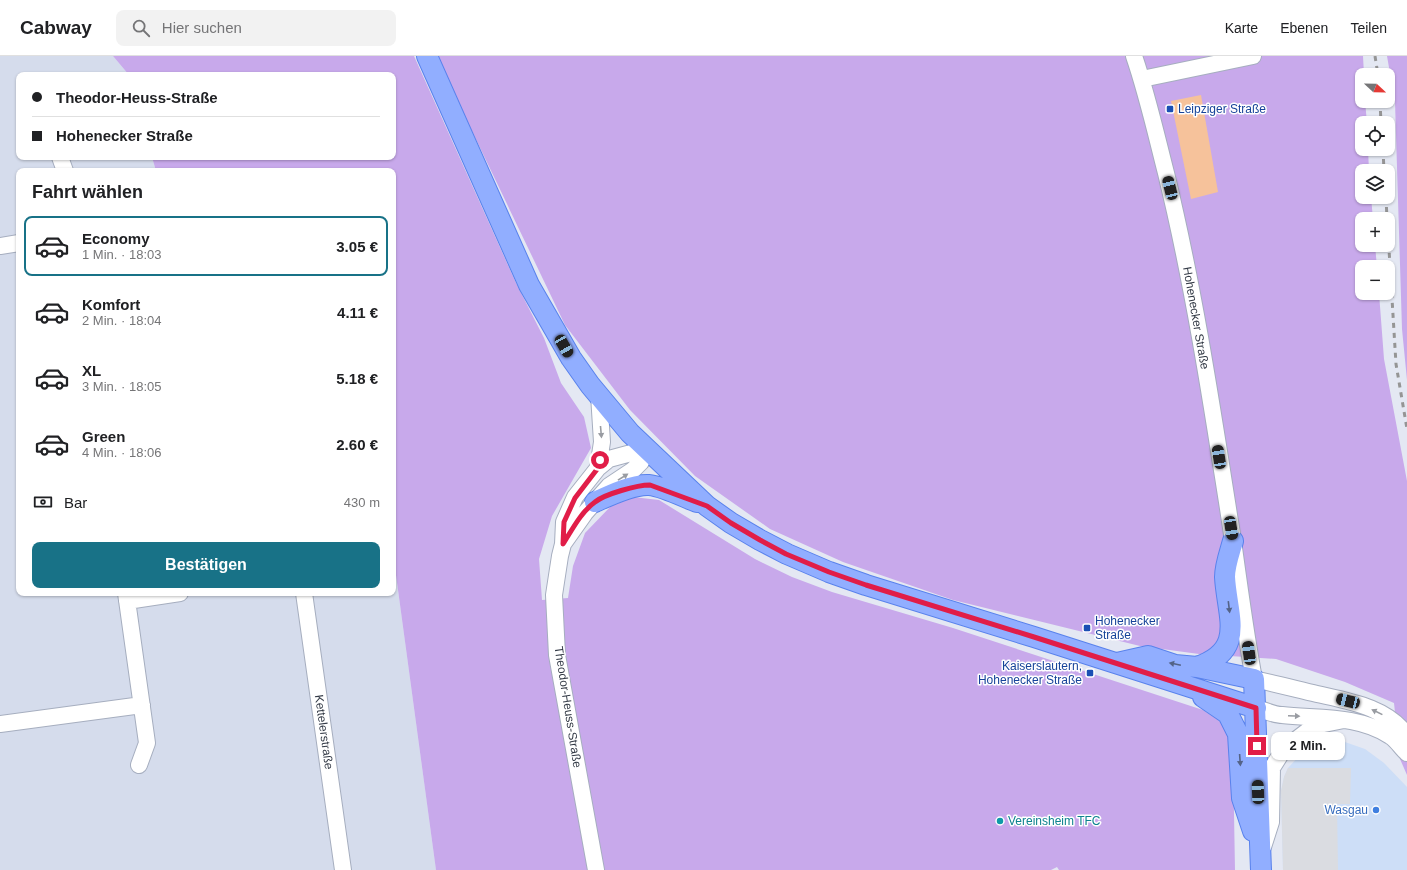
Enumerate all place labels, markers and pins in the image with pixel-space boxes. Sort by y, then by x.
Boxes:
place label: Leipziger Straße [1178,102,1266,116]
marker: Leipziger Straße [1165,104,1175,114]
place label: Hohenecker Straße [1095,614,1160,642]
marker: Hohenecker Straße [1082,623,1092,633]
place label: Kaiserslautern, Hohenecker Straße [978,659,1082,687]
marker: Kaiserslautern, Hohenecker Straße [1085,668,1095,678]
place label: Wasgau [1324,803,1368,817]
marker: Wasgau [1371,805,1381,815]
place label: Vereinsheim TFC [1008,814,1101,828]
marker: Vereinsheim TFC [995,816,1005,826]

